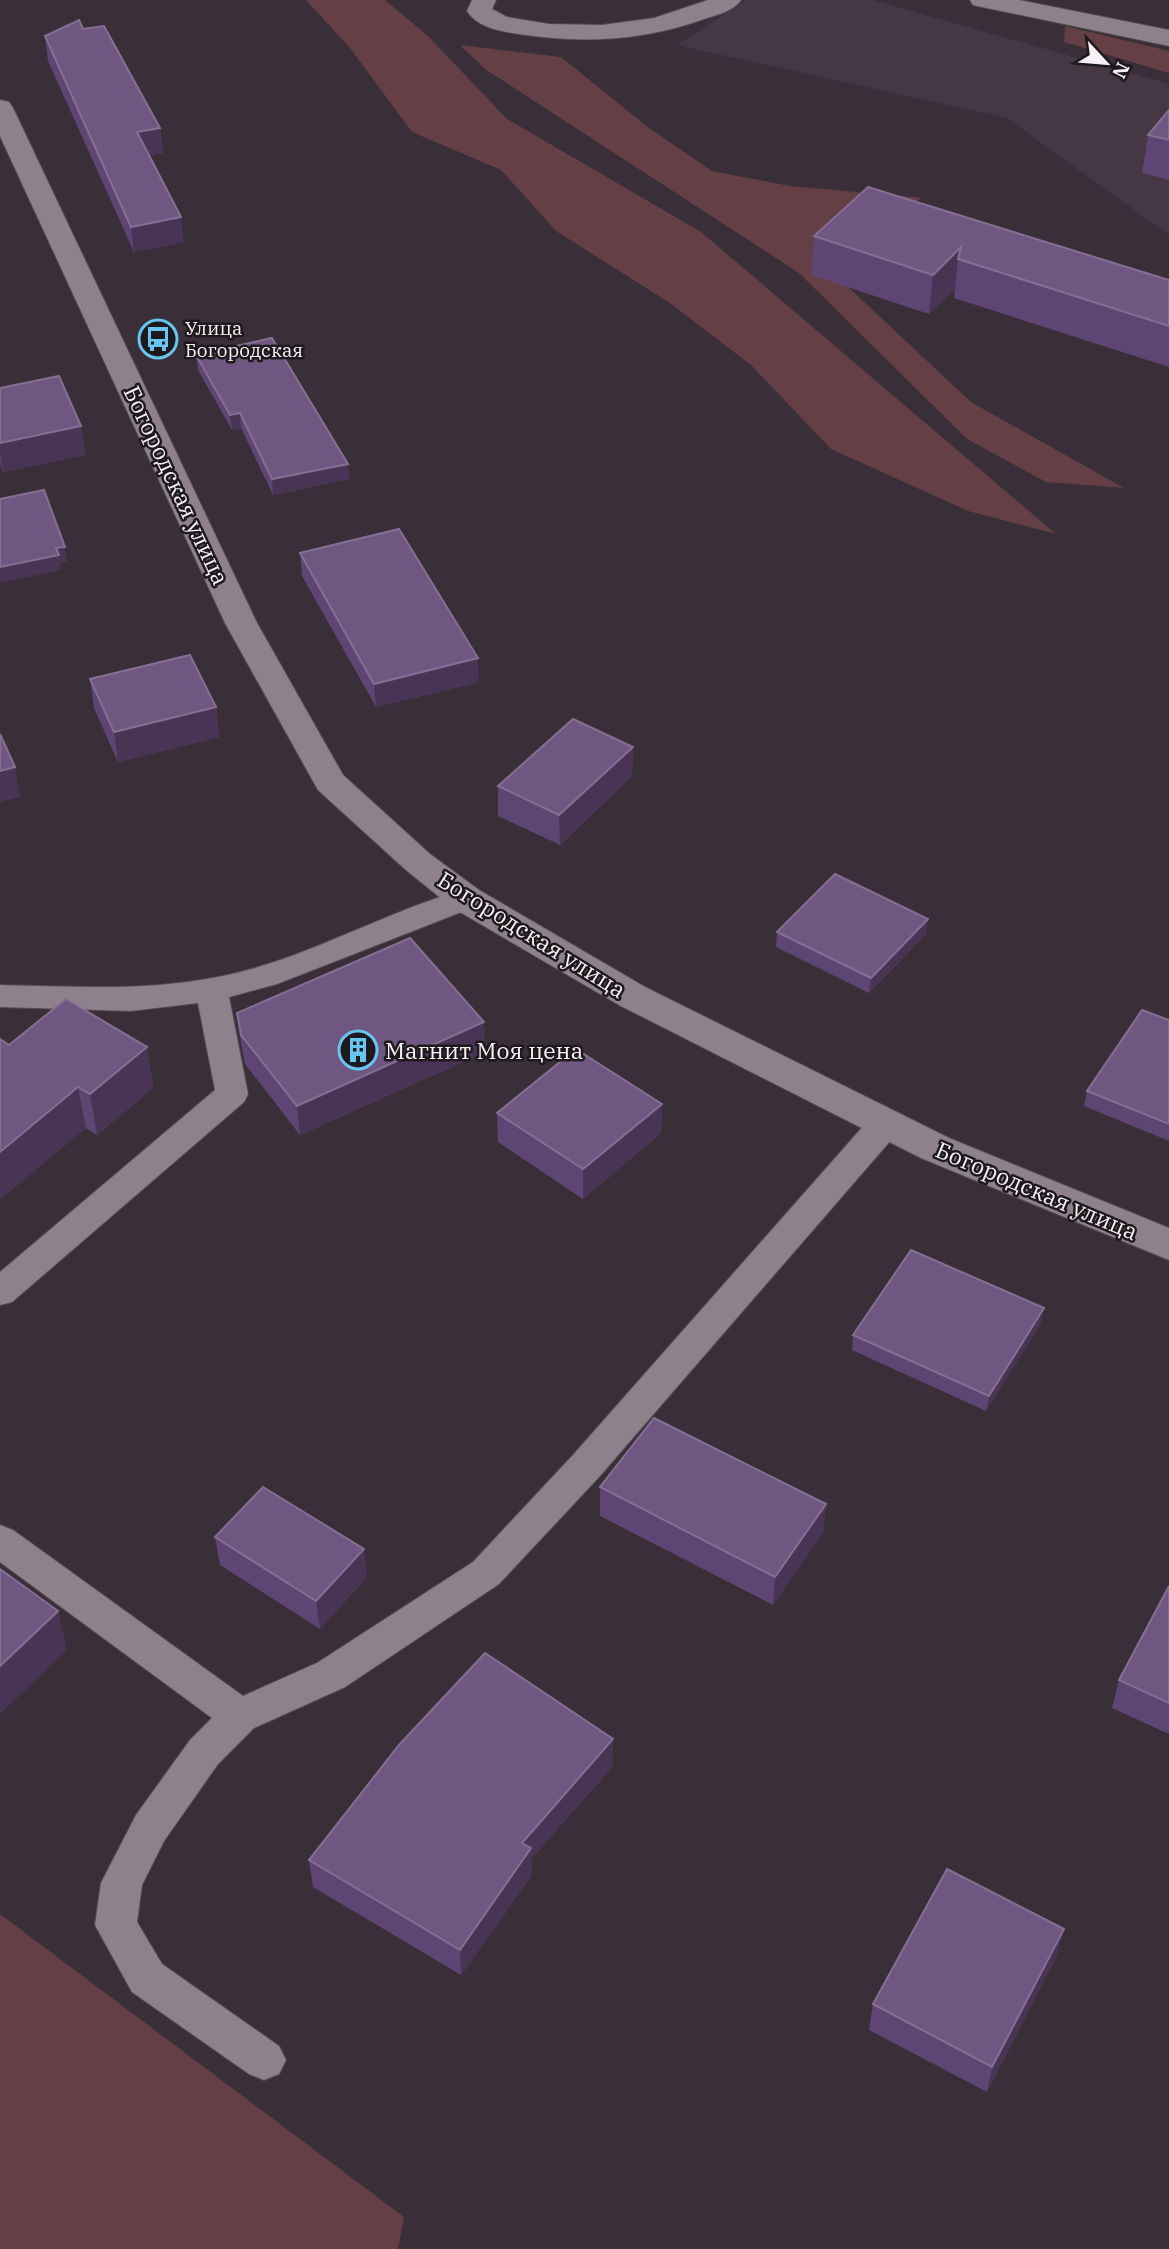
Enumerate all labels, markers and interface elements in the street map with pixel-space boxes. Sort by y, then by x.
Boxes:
north arrow [1071,28,1141,98]
text: N [1107,58,1135,82]
place label: Улица Богородская [185,316,303,362]
bus stop icon: Улица Богородская [137,318,179,360]
street label: Богородская улица [118,380,236,590]
street label: Богородская улица [432,864,632,1004]
building icon: Магнит Моя цена [337,1029,379,1071]
place label: Магнит Моя цена [385,1035,583,1065]
street label: Богородская улица [931,1134,1143,1246]

